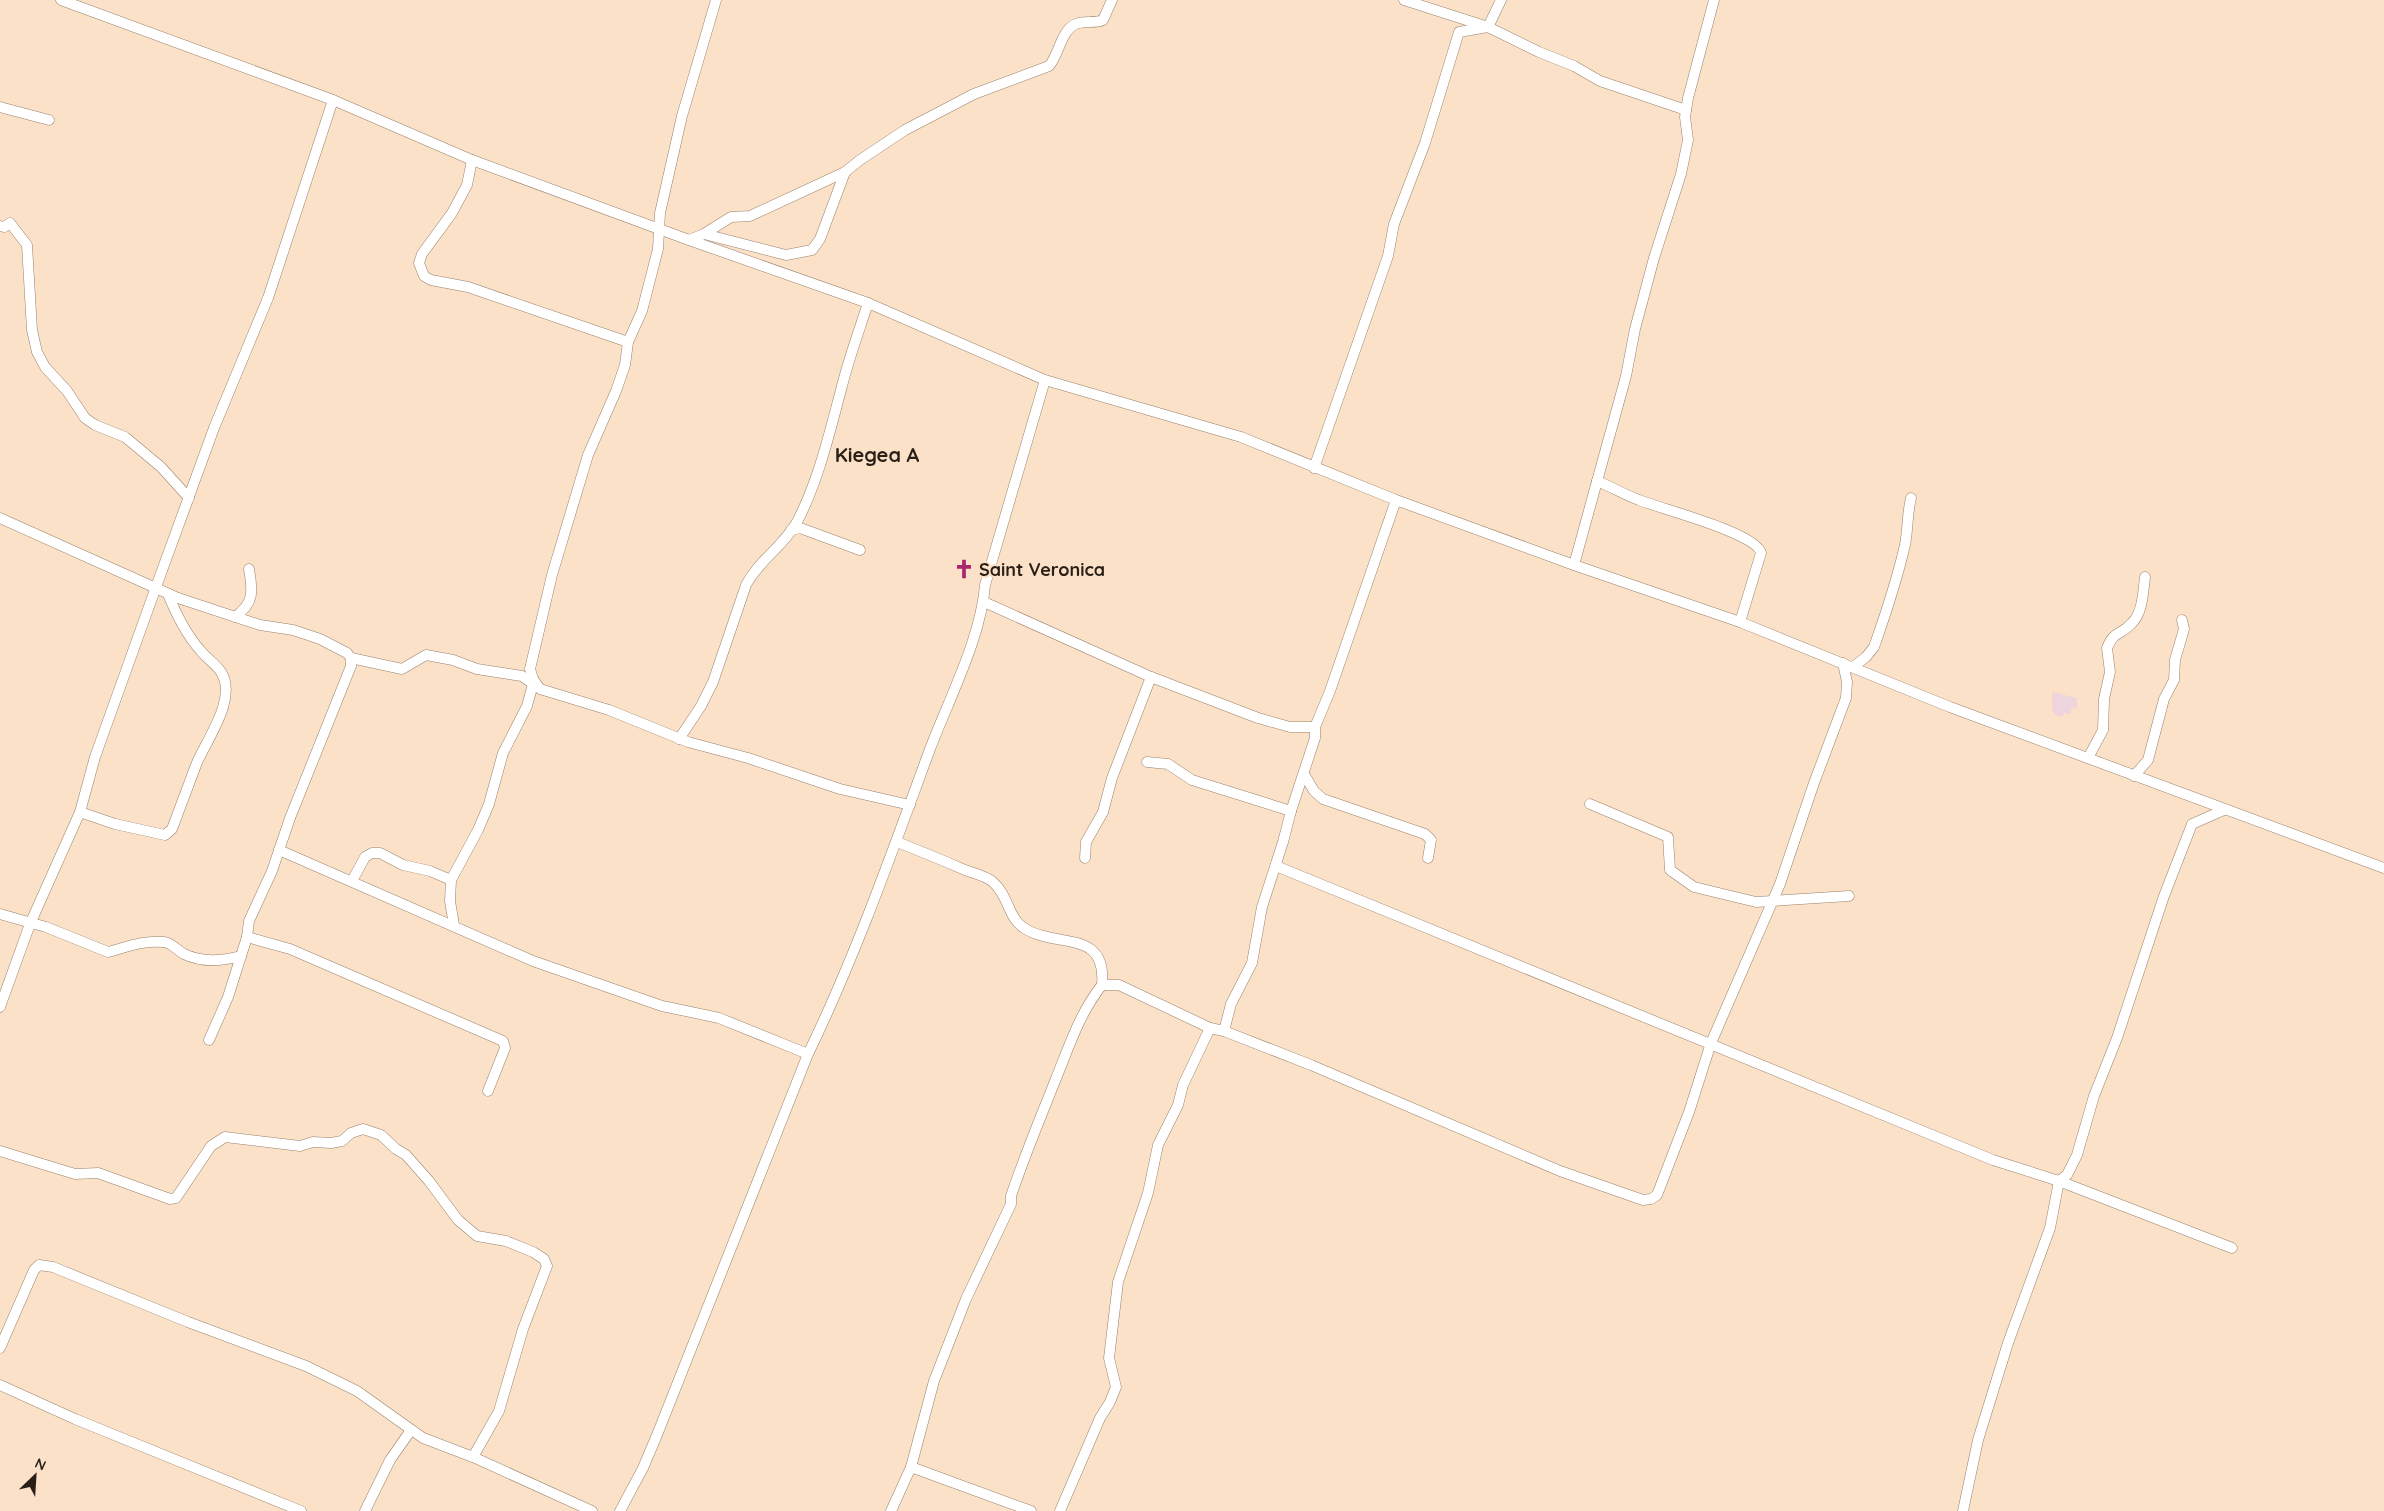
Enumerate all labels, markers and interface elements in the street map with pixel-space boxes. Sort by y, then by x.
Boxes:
district label: Kiegea A [835,442,920,467]
church icon: Saint Veronica [953,558,975,580]
place label: Saint Veronica [979,558,1105,581]
north arrow [10,1451,60,1501]
text: N [32,1454,49,1475]

